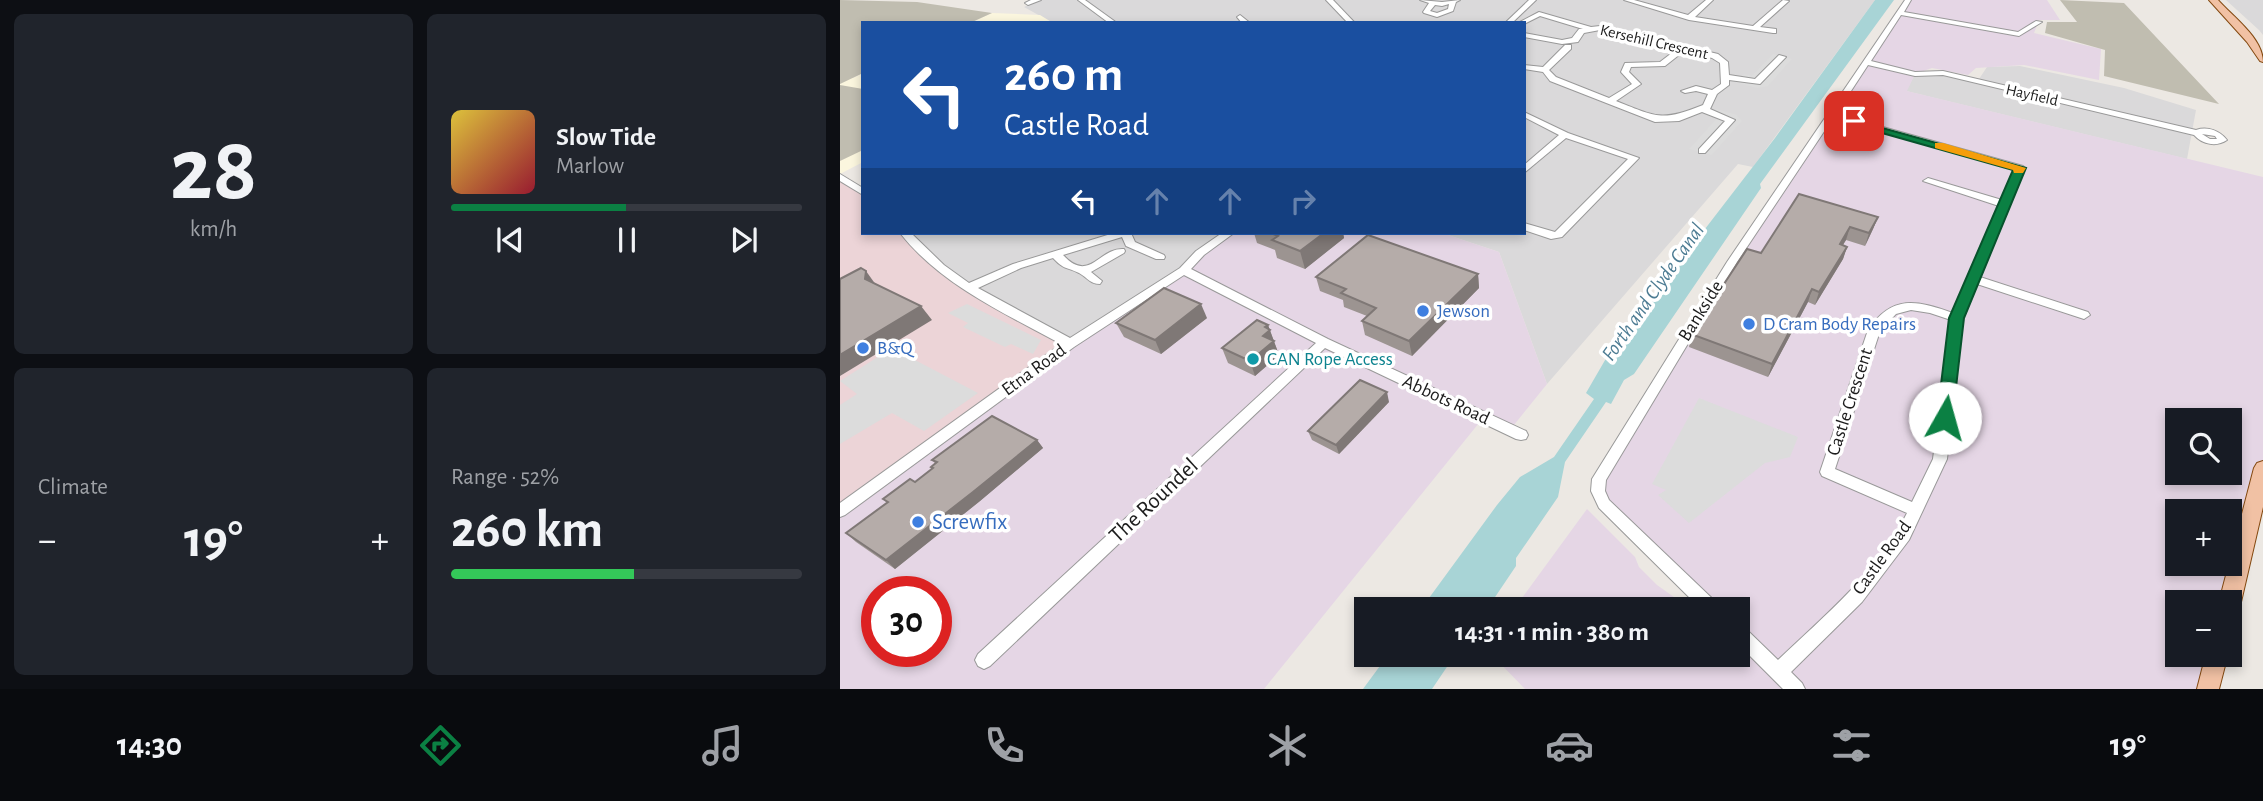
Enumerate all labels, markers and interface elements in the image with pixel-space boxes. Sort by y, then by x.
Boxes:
street label: Kersehill Crescent [1598,22,1710,62]
icon: left [889,49,980,140]
text: 260 m [1004,51,1123,100]
street label: Hayfield [2004,81,2060,110]
pin [1824,91,1884,151]
icon: arrive [1835,102,1873,140]
text: Castle Road [1004,109,1149,141]
text: Slow Tide [556,124,656,150]
text: 28 [170,125,257,216]
text: Marlow [556,155,624,178]
icon: left [1065,182,1103,220]
icon: ahead [1138,182,1176,220]
icon: ahead [1211,182,1249,220]
icon: right [1284,182,1322,220]
text: km/h [190,218,237,241]
water label: Forth and Clyde Canal [1598,219,1708,365]
icon: previous [491,221,529,259]
icon: pause [608,221,646,259]
icon: next [725,221,763,259]
street label: Bankside [1675,277,1727,345]
place label: Jewson [1437,302,1490,321]
marker: Jewson [1415,303,1431,319]
place label: D Cram Body Repairs [1763,315,1916,334]
marker: D Cram Body Repairs [1741,316,1757,332]
place label: B&Q [877,339,914,358]
marker: B&Q [855,340,871,356]
street label: Etna Road [998,340,1070,400]
street label: Castle Crescent [1824,346,1876,458]
place label: CAN Rope Access [1267,350,1393,369]
marker: CAN Rope Access [1245,351,1261,367]
street label: Abbots Road [1399,372,1493,429]
position arrow [1908,381,1982,455]
map controls [2165,408,2242,667]
button: search [2165,408,2242,485]
street label: The Roundel [1105,454,1203,548]
text: Range · 52% [451,466,559,489]
text: Climate [38,476,108,499]
button: + [2165,499,2242,576]
text: 260 km [451,504,603,556]
place label: Screwfix [932,511,1007,534]
text: 19° [184,514,243,566]
marker: Screwfix [910,514,926,530]
street label: Castle Road [1849,517,1915,598]
text: − [38,522,56,560]
text: + [371,522,389,560]
speed limit sign: 30 [861,576,952,667]
button: − [2165,590,2242,667]
text: 14:31 · 1 min · 380 m [1455,619,1649,645]
icon: directions [416,721,465,770]
icon: music [698,721,747,770]
icon: phone [980,721,1029,770]
icon: climate [1263,721,1312,770]
icon: car [1545,721,1594,770]
icon: filters [1827,721,1876,770]
text: 14:30 [117,729,182,761]
text: 19° [2110,729,2146,761]

